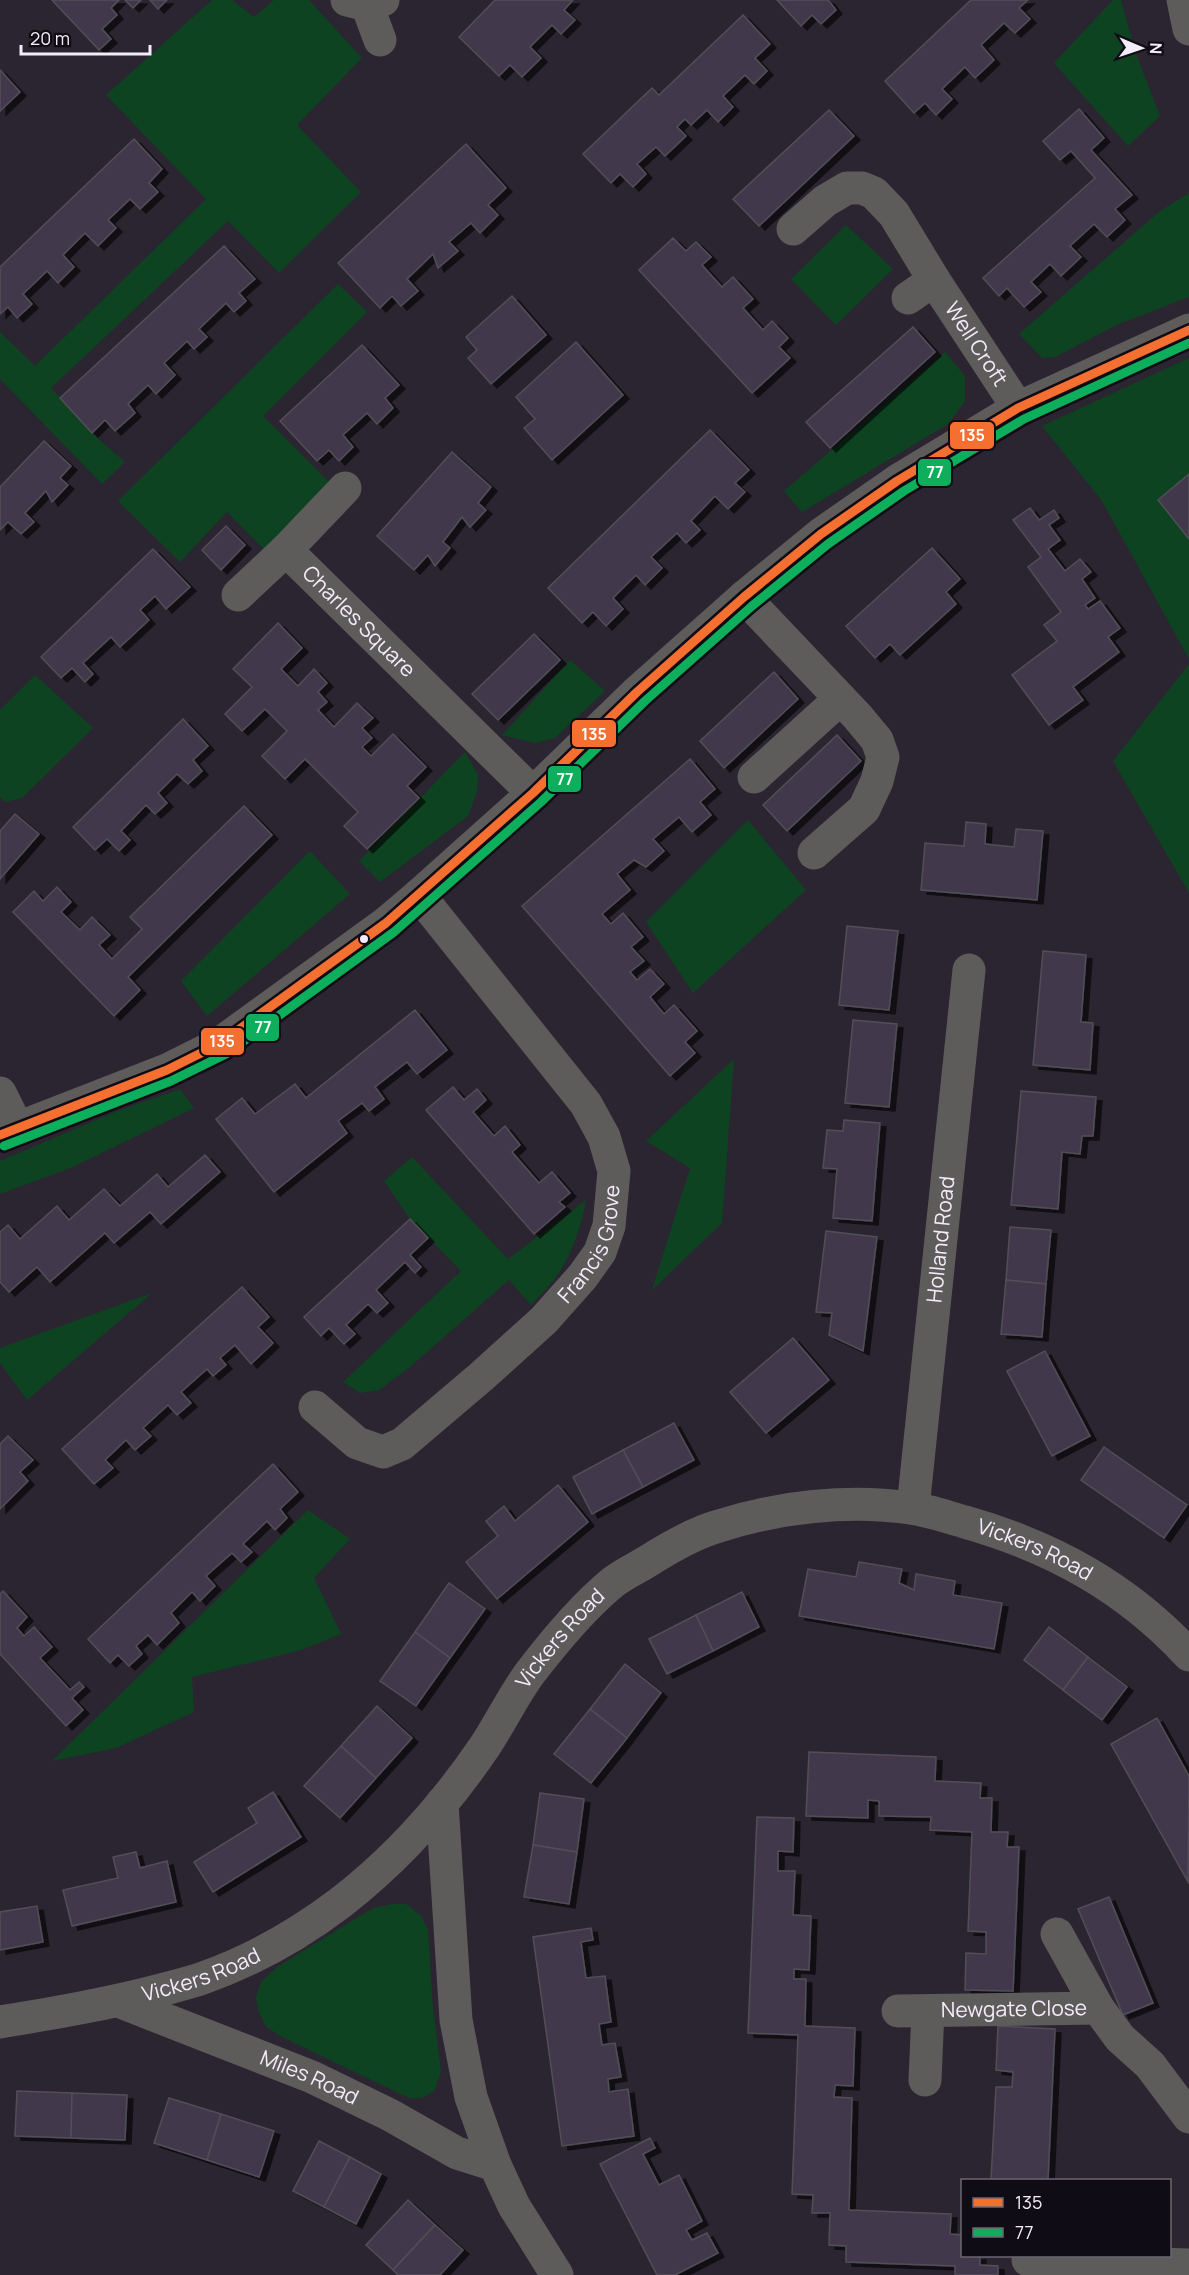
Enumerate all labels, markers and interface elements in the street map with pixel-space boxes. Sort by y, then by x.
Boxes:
scale bar [21,18,150,56]
north arrow [1111,18,1171,78]
text: 20 m [30,26,70,50]
text: N [1145,42,1167,55]
street label: Well Croft [939,296,1015,391]
line badge: 135 [949,421,995,450]
text: 135 [959,424,985,446]
line badge: 77 [917,458,952,487]
text: 77 [926,461,944,483]
street label: Charles Square [297,559,422,683]
line badge: 135 [571,719,617,748]
text: 135 [581,723,607,745]
line badge: 77 [547,765,582,793]
text: 77 [556,768,574,790]
unlabelled marker [358,933,370,945]
line badge: 77 [245,1013,280,1042]
text: 77 [254,1016,272,1038]
line badge: 135 [200,1027,245,1056]
text: 135 [209,1030,235,1052]
street label: Holland Road [919,1175,960,1304]
street label: Francis Grove [551,1184,626,1308]
street label: Vickers Road [974,1511,1098,1586]
street label: Vickers Road [509,1581,610,1693]
street label: Vickers Road [139,1940,265,2007]
street label: Newgate Close [941,1993,1087,2023]
street label: Miles Road [256,2043,364,2111]
legend [961,2179,1171,2257]
text: 135 [1015,2190,1042,2214]
text: 77 [1015,2220,1034,2244]

